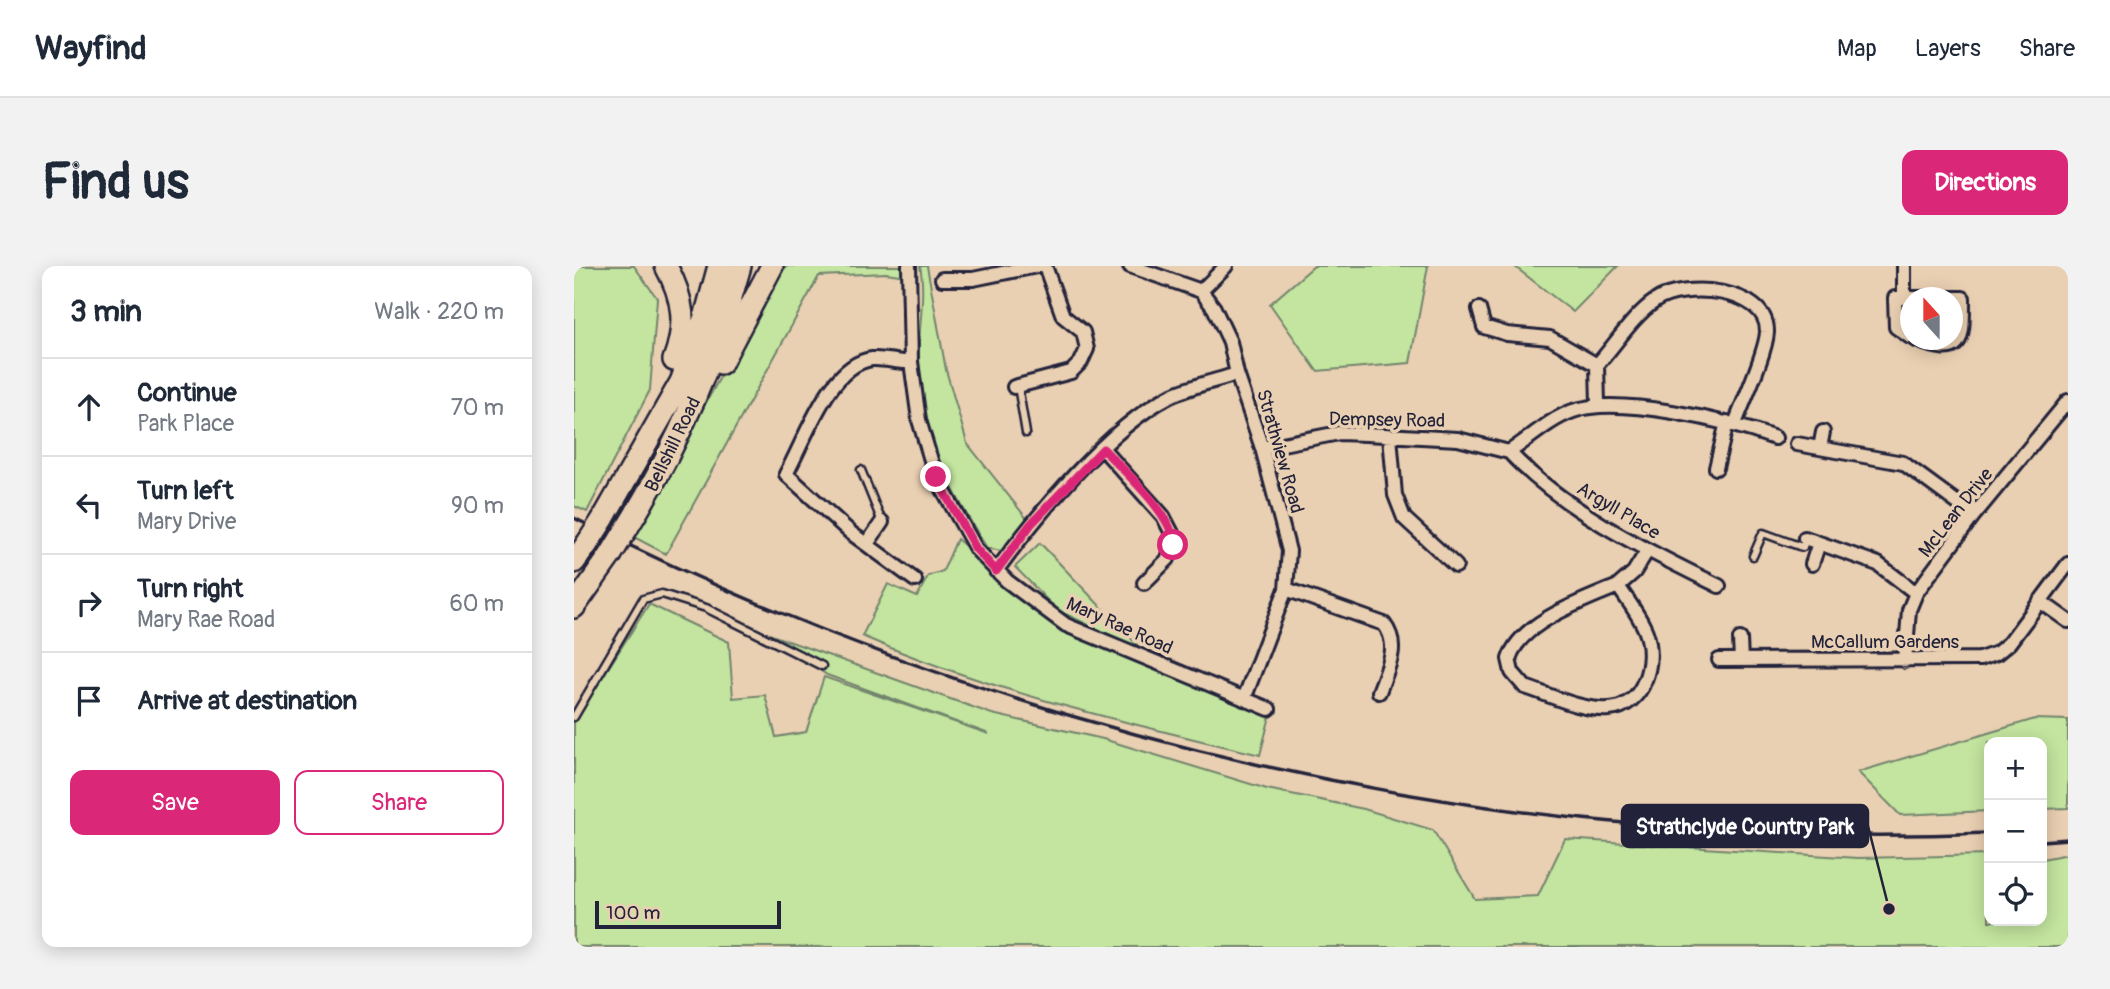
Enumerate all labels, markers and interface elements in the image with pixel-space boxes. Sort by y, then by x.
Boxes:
text: Wayfind [35,28,147,69]
text: Map [1837,34,1877,63]
text: Layers [1915,34,1981,63]
text: Share [2019,34,2075,63]
button: Directions [1902,150,2068,215]
text: Find us [42,152,189,213]
north arrow [1900,287,1963,350]
text: 3 min [70,293,142,330]
text: Walk · 220 m [374,297,504,326]
text: Continue [137,377,237,409]
street label: Strathview Road [1251,386,1309,516]
icon: ahead [70,388,108,426]
text: 70 m [451,393,504,422]
street label: Bellshill Road [640,393,706,496]
street label: Dempsey Road [1329,407,1445,433]
text: Park Place [137,409,234,438]
route end [920,461,951,492]
street label: McLean Drive [1913,463,1999,562]
text: Turn left [137,475,233,507]
street label: Argyll Place [1573,477,1665,545]
icon: left [70,486,108,524]
text: 90 m [451,491,504,520]
text: Mary Drive [137,507,236,536]
route start [1157,529,1188,560]
text: Turn right [137,573,243,605]
icon: right [70,584,108,622]
text: 60 m [449,589,504,618]
street label: Mary Rae Road [1063,592,1177,660]
text: Mary Rae Road [137,605,275,634]
street label: McCallum Gardens [1811,630,1960,654]
icon: arrive [70,682,108,720]
text: Arrive at destination [137,685,357,717]
map controls [1984,737,2047,926]
button: + [1984,737,2047,800]
button: Save [70,770,280,835]
button: Share [294,770,504,835]
button: − [1984,800,2047,863]
callout: Strathclyde Country Park [1622,805,1868,847]
text: Strathclyde Country Park [1636,814,1854,841]
button: locate [1984,863,2047,926]
scale bar [595,898,780,930]
text: 100 m [606,901,660,925]

